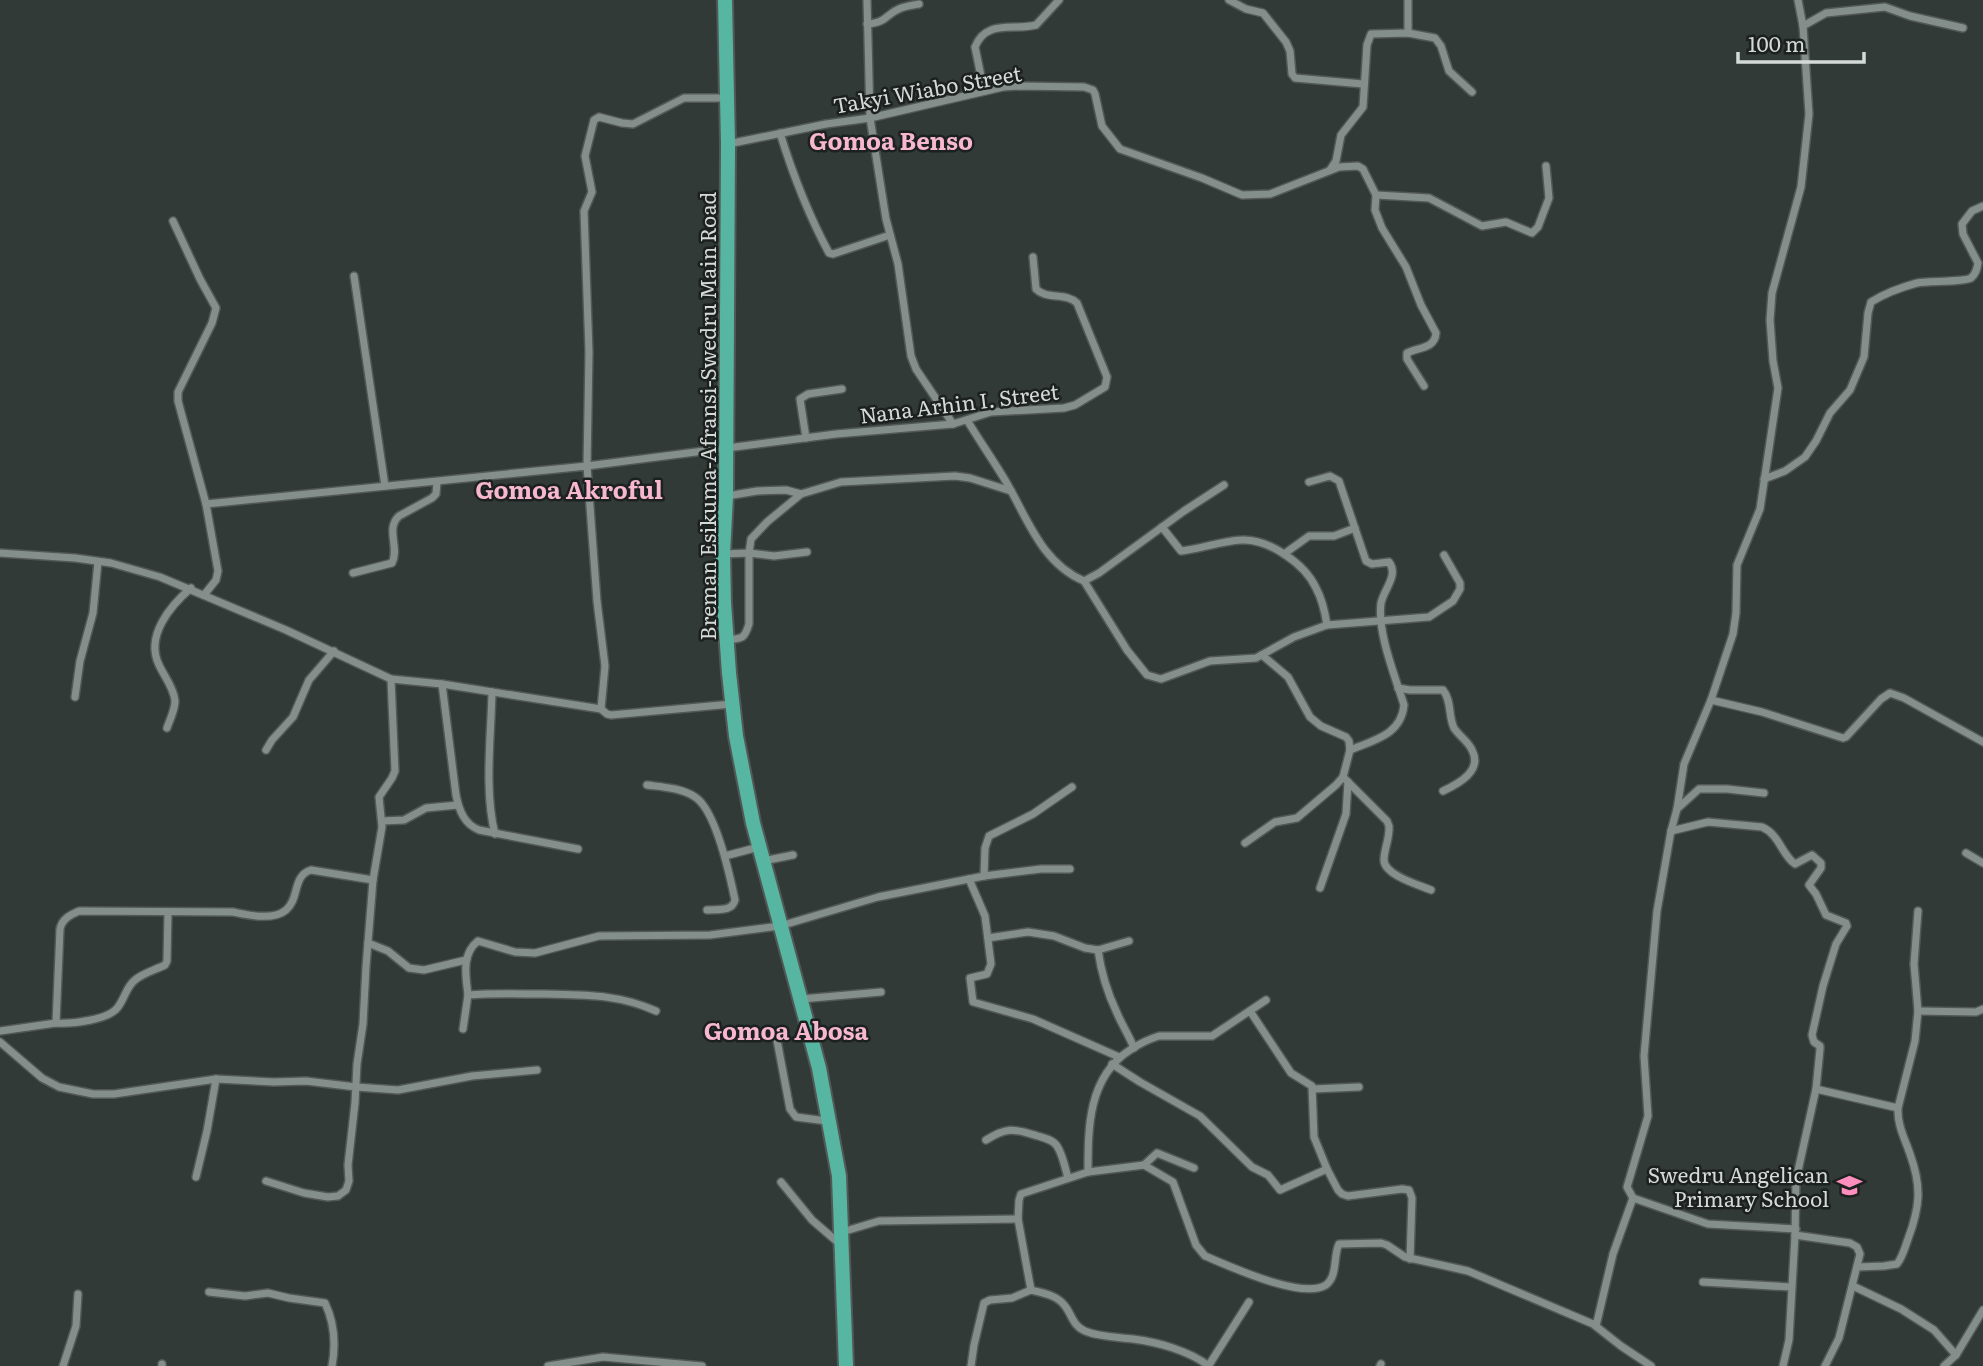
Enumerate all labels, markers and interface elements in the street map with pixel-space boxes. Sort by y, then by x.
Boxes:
scale bar [1738,21,1864,65]
text: 100 m [1748,27,1805,58]
street label: Takyi Wiabo Street [830,56,1024,120]
district label: Gomoa Benso [809,122,973,157]
street label: Breman Esikuma-Afransi-Swedru Main Road [691,191,722,640]
street label: Nana Arhin I. Street [858,374,1061,430]
district label: Gomoa Akroful [475,471,663,506]
district label: Gomoa Abosa [704,1012,868,1047]
place label: Swedru Angelican Primary School [1647,1158,1829,1213]
school or university icon: Swedru Angelican Primary School [1835,1171,1863,1199]

